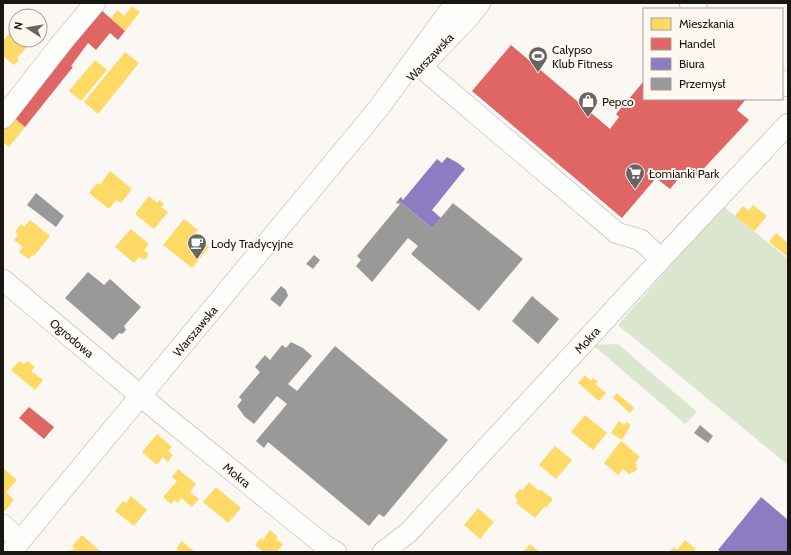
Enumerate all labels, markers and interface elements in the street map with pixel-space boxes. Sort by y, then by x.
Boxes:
north arrow [8,8,48,48]
legend [643,8,783,100]
text: Mieszkania [679,16,734,31]
text: N [11,21,26,31]
street label: Warszawska [403,30,457,84]
text: Handel [679,36,716,51]
place label: Calypso Klub Fitness [552,42,613,71]
sports icon: Calypso Klub Fitness [527,45,549,73]
text: Biura [679,56,705,71]
text: Przemysł [679,76,726,91]
shop icon: Pepco [577,90,599,118]
place label: Pepco [602,94,634,109]
supermarket icon: Łomianki Park [624,162,646,190]
place label: Łomianki Park [649,166,720,181]
cafe icon: Lody Tradycyjne [186,232,208,260]
place label: Lody Tradycyjne [211,236,293,251]
street label: Warszawska [170,302,221,359]
street label: Ogrodowa [47,315,97,361]
street label: Mokra [571,323,603,357]
street label: Mokra [220,459,254,491]

